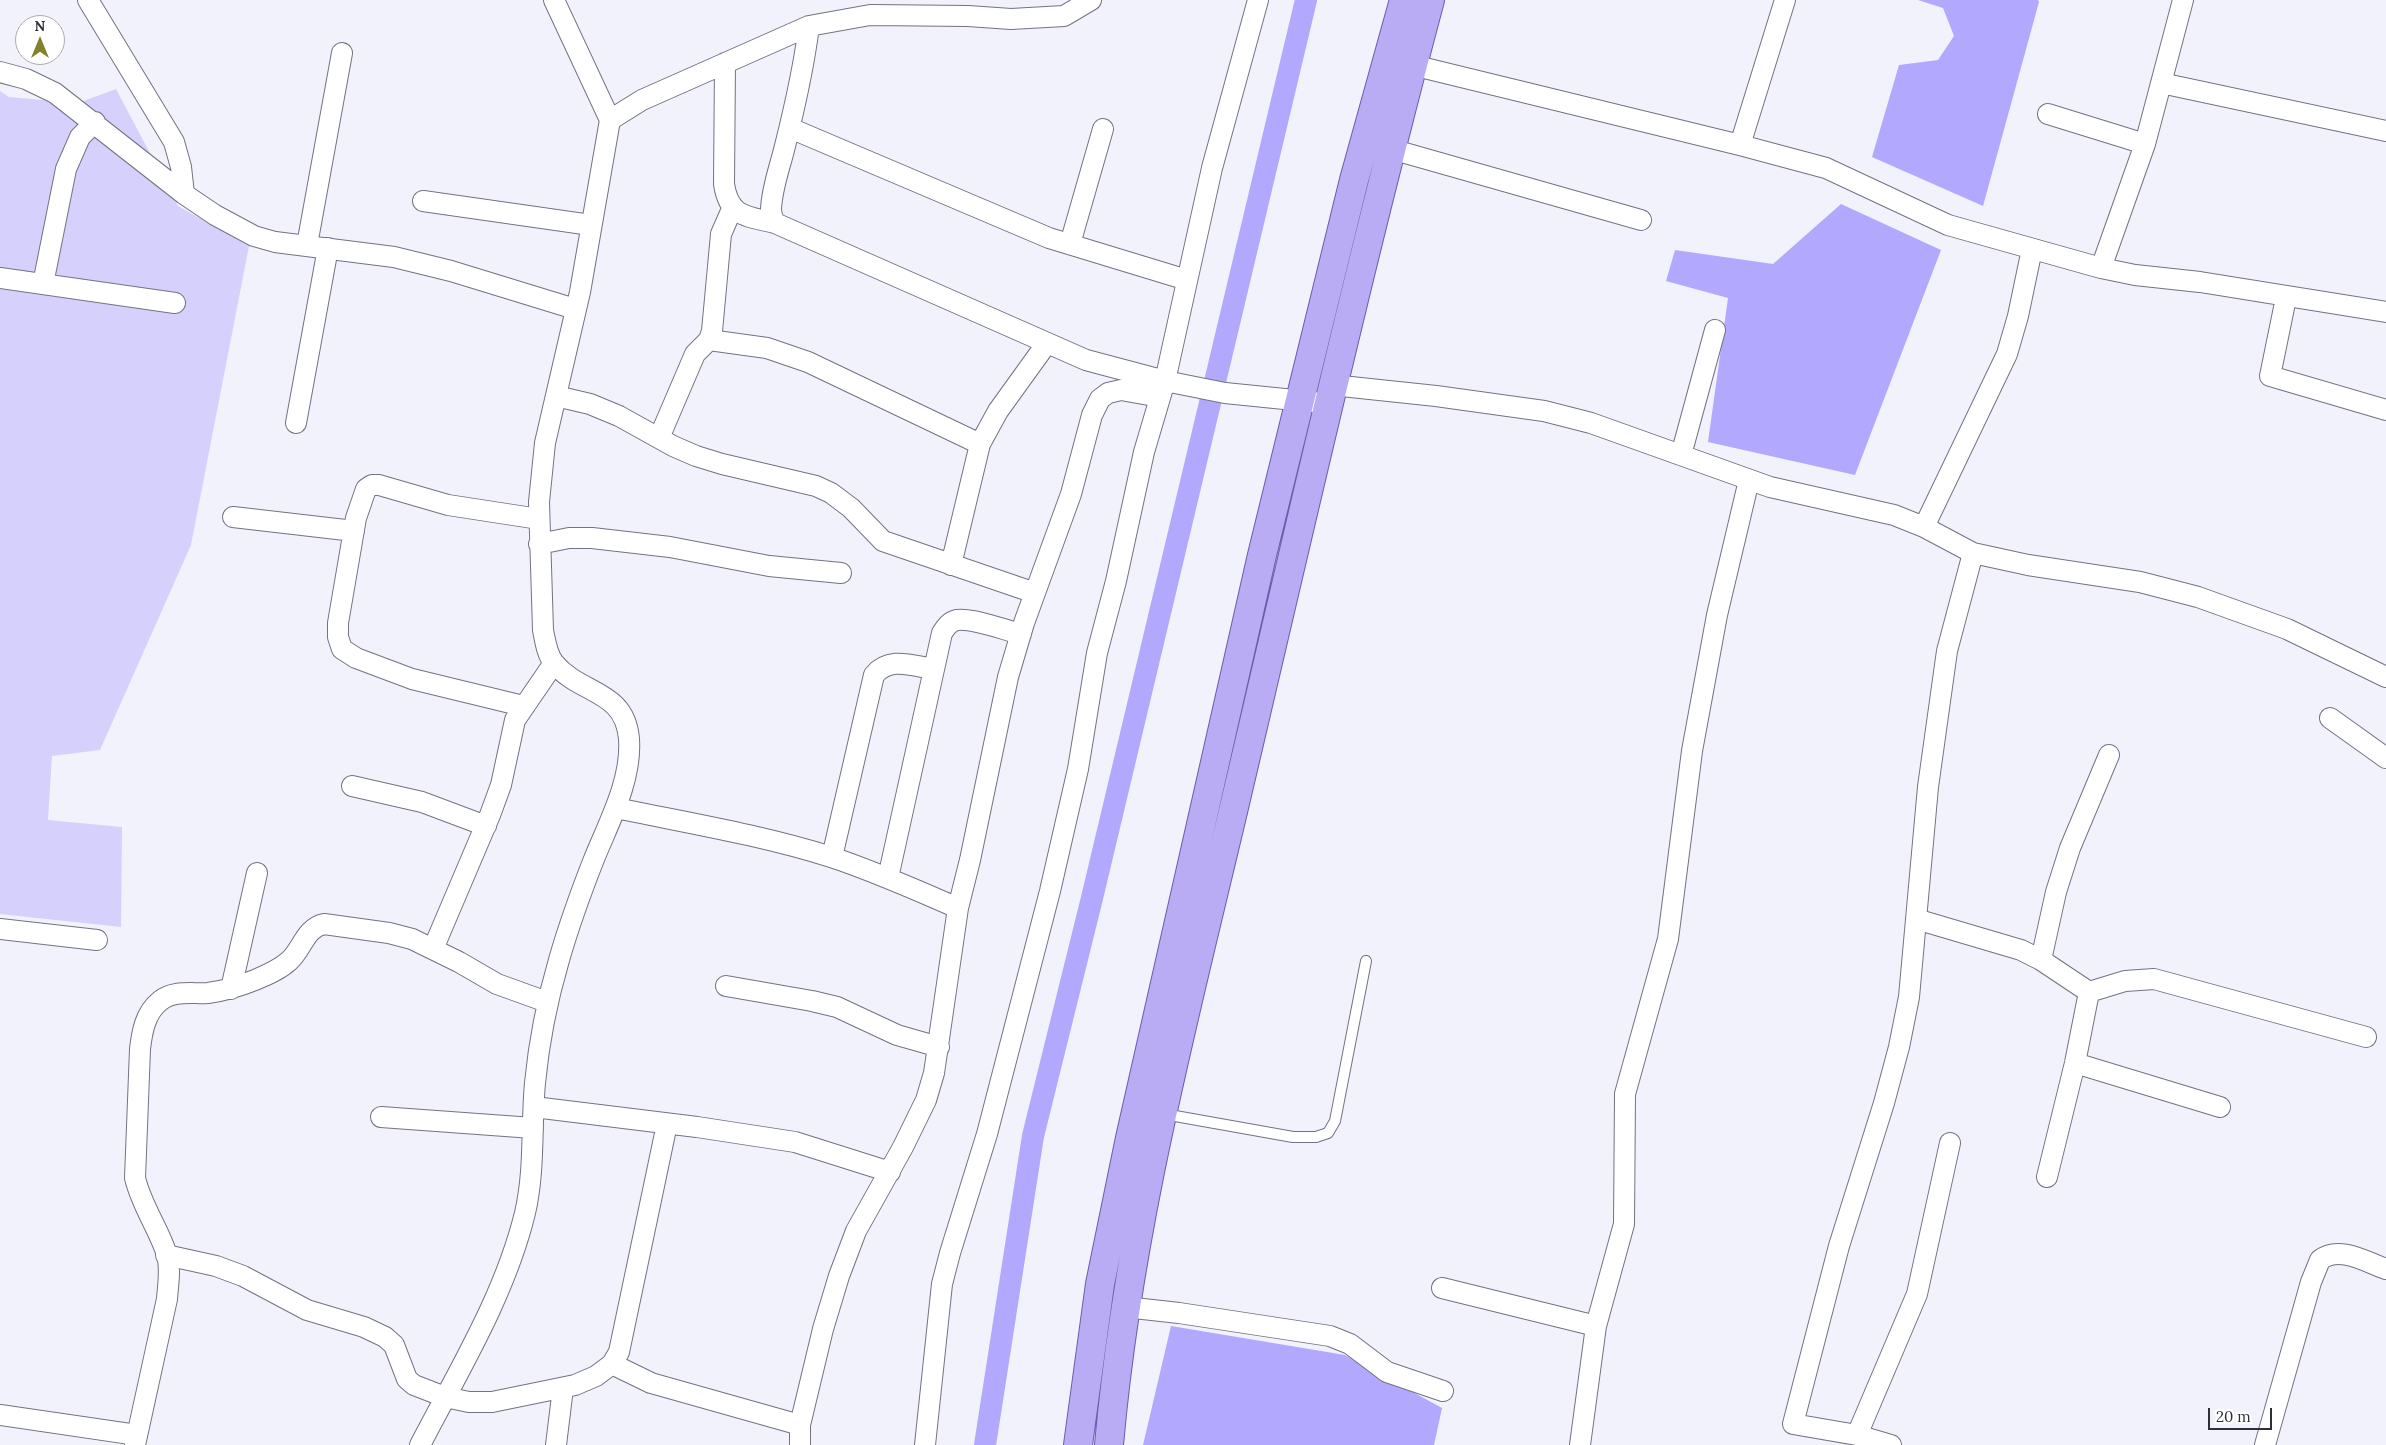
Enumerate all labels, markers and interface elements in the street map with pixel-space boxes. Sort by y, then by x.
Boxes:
north arrow [15,15,65,65]
text: N [35,17,45,35]
scale bar [2211,1398,2275,1430]
text: 20 m [2216,1407,2251,1426]

